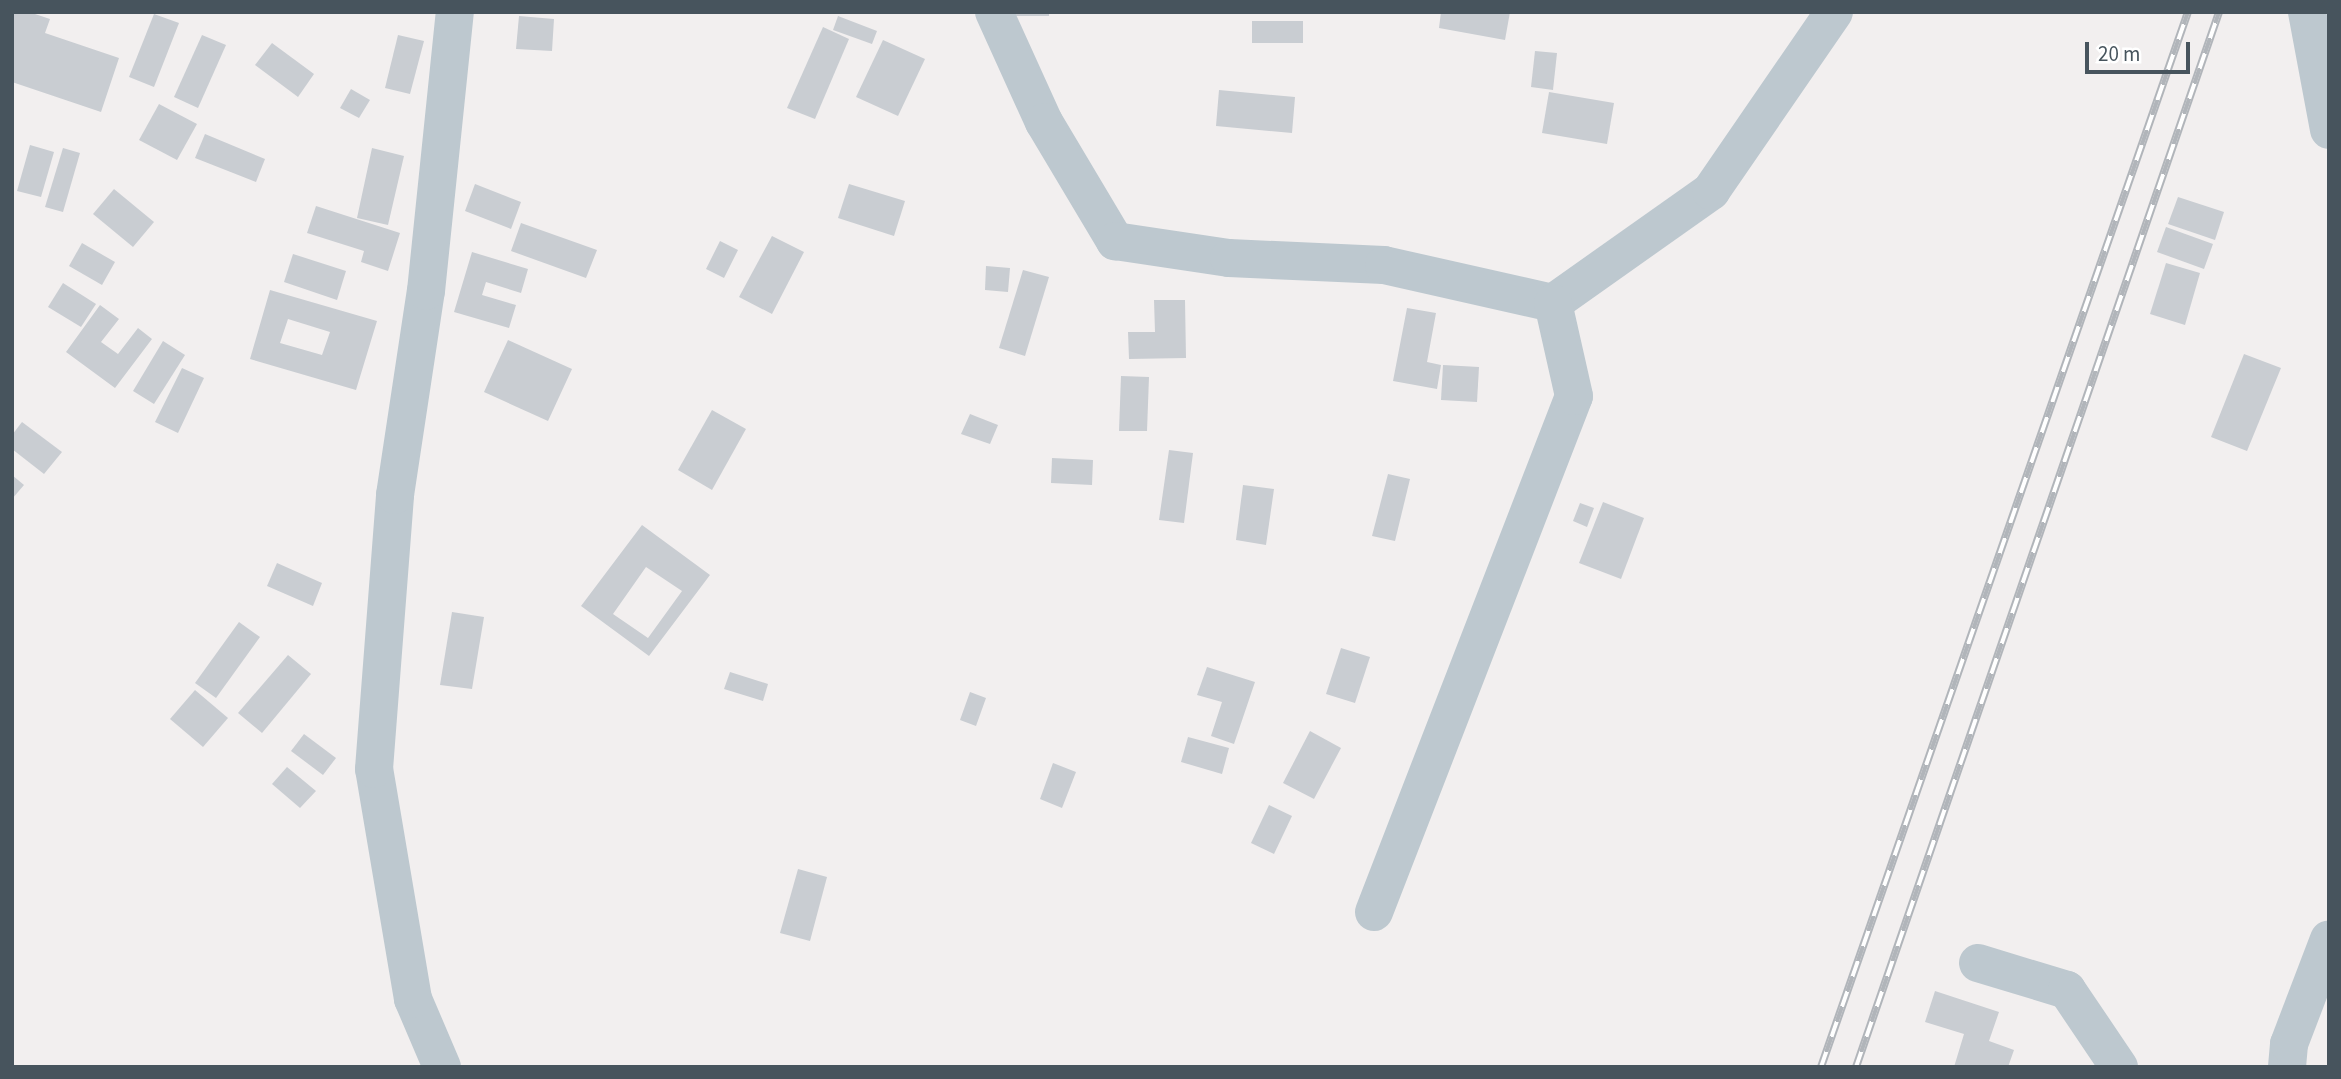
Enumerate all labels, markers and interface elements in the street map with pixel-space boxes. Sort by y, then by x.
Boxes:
scale bar [2089,28,2194,72]
text: 20 m [2098,39,2140,69]

